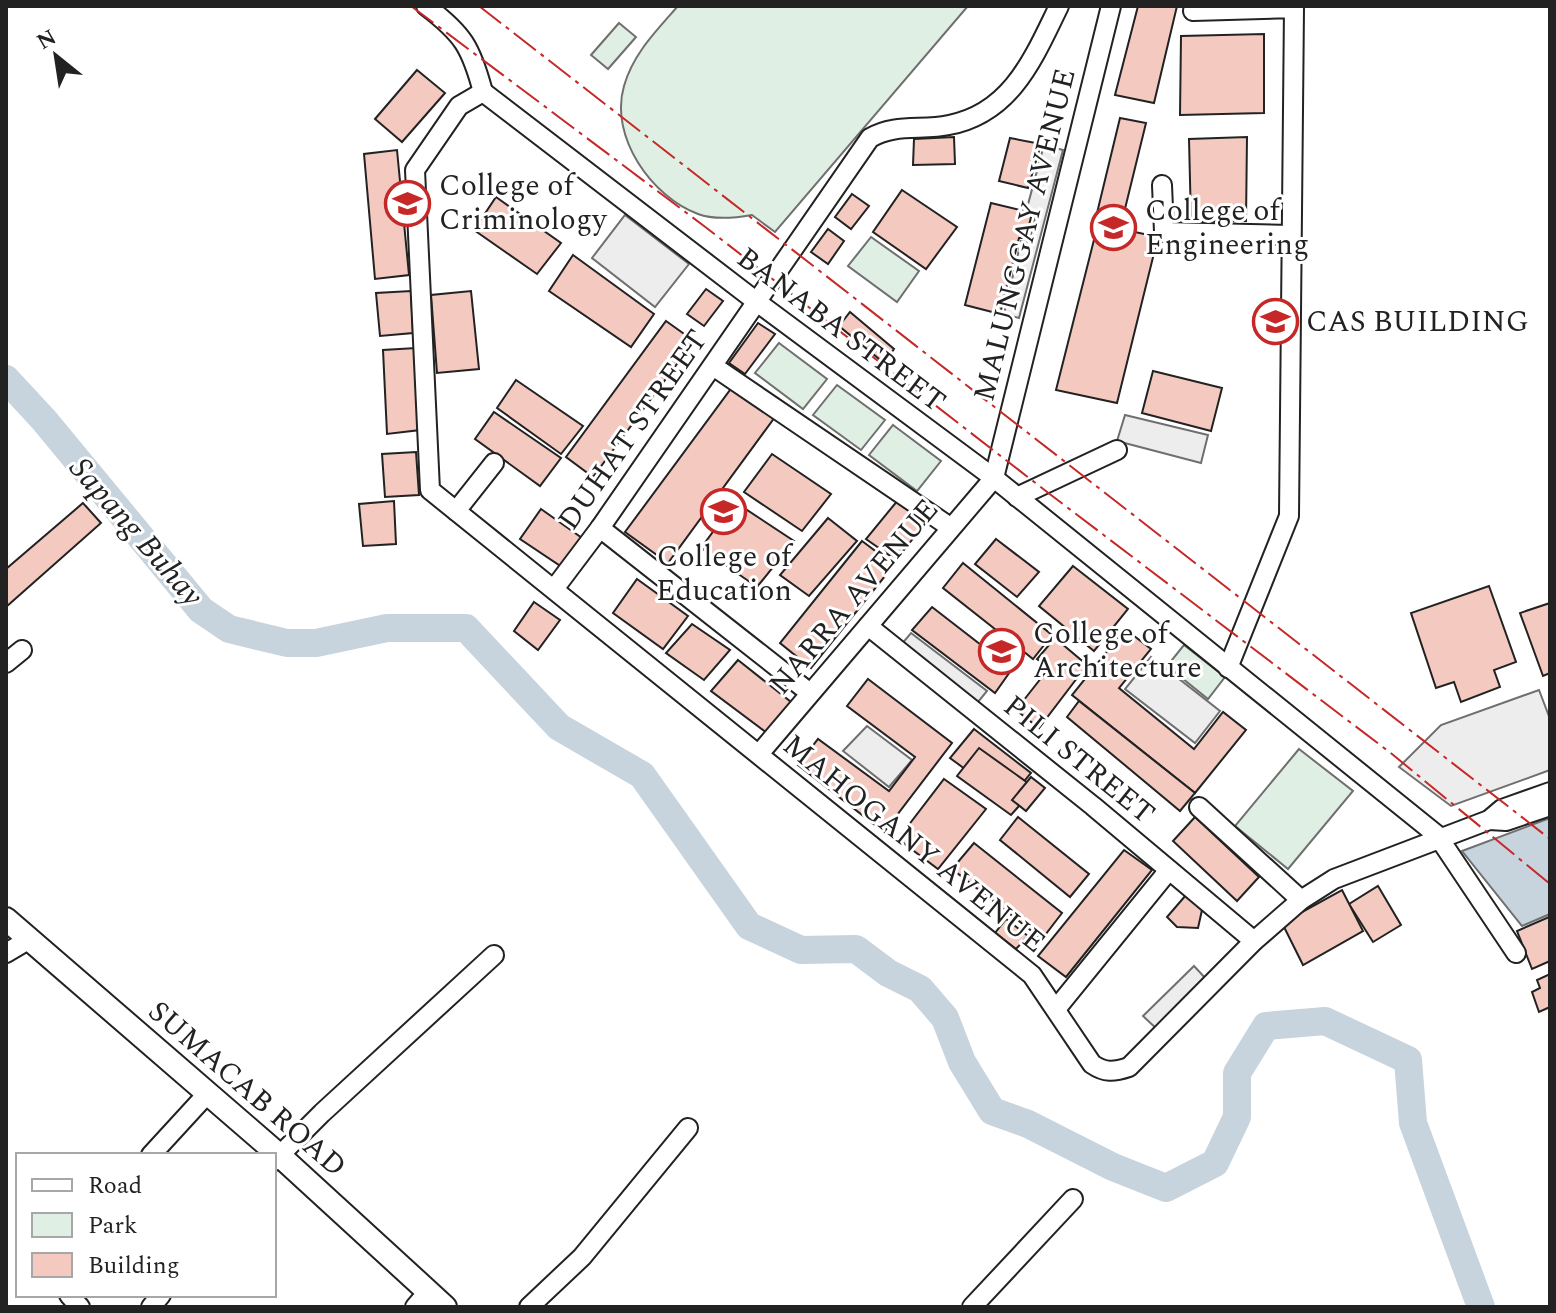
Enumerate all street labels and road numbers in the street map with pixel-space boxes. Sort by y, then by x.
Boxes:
street label: MALUNGGAY AVENUE [961,64,1089,406]
street label: BANABA STREET [727,236,955,424]
street label: DUHAT STREET [546,320,720,540]
street label: NARRA AVENUE [758,489,950,705]
street label: PILI STREET [993,684,1165,836]
street label: MAHOGANY AVENUE [772,723,1056,965]
street label: SUMACAB ROAD [137,990,357,1188]

